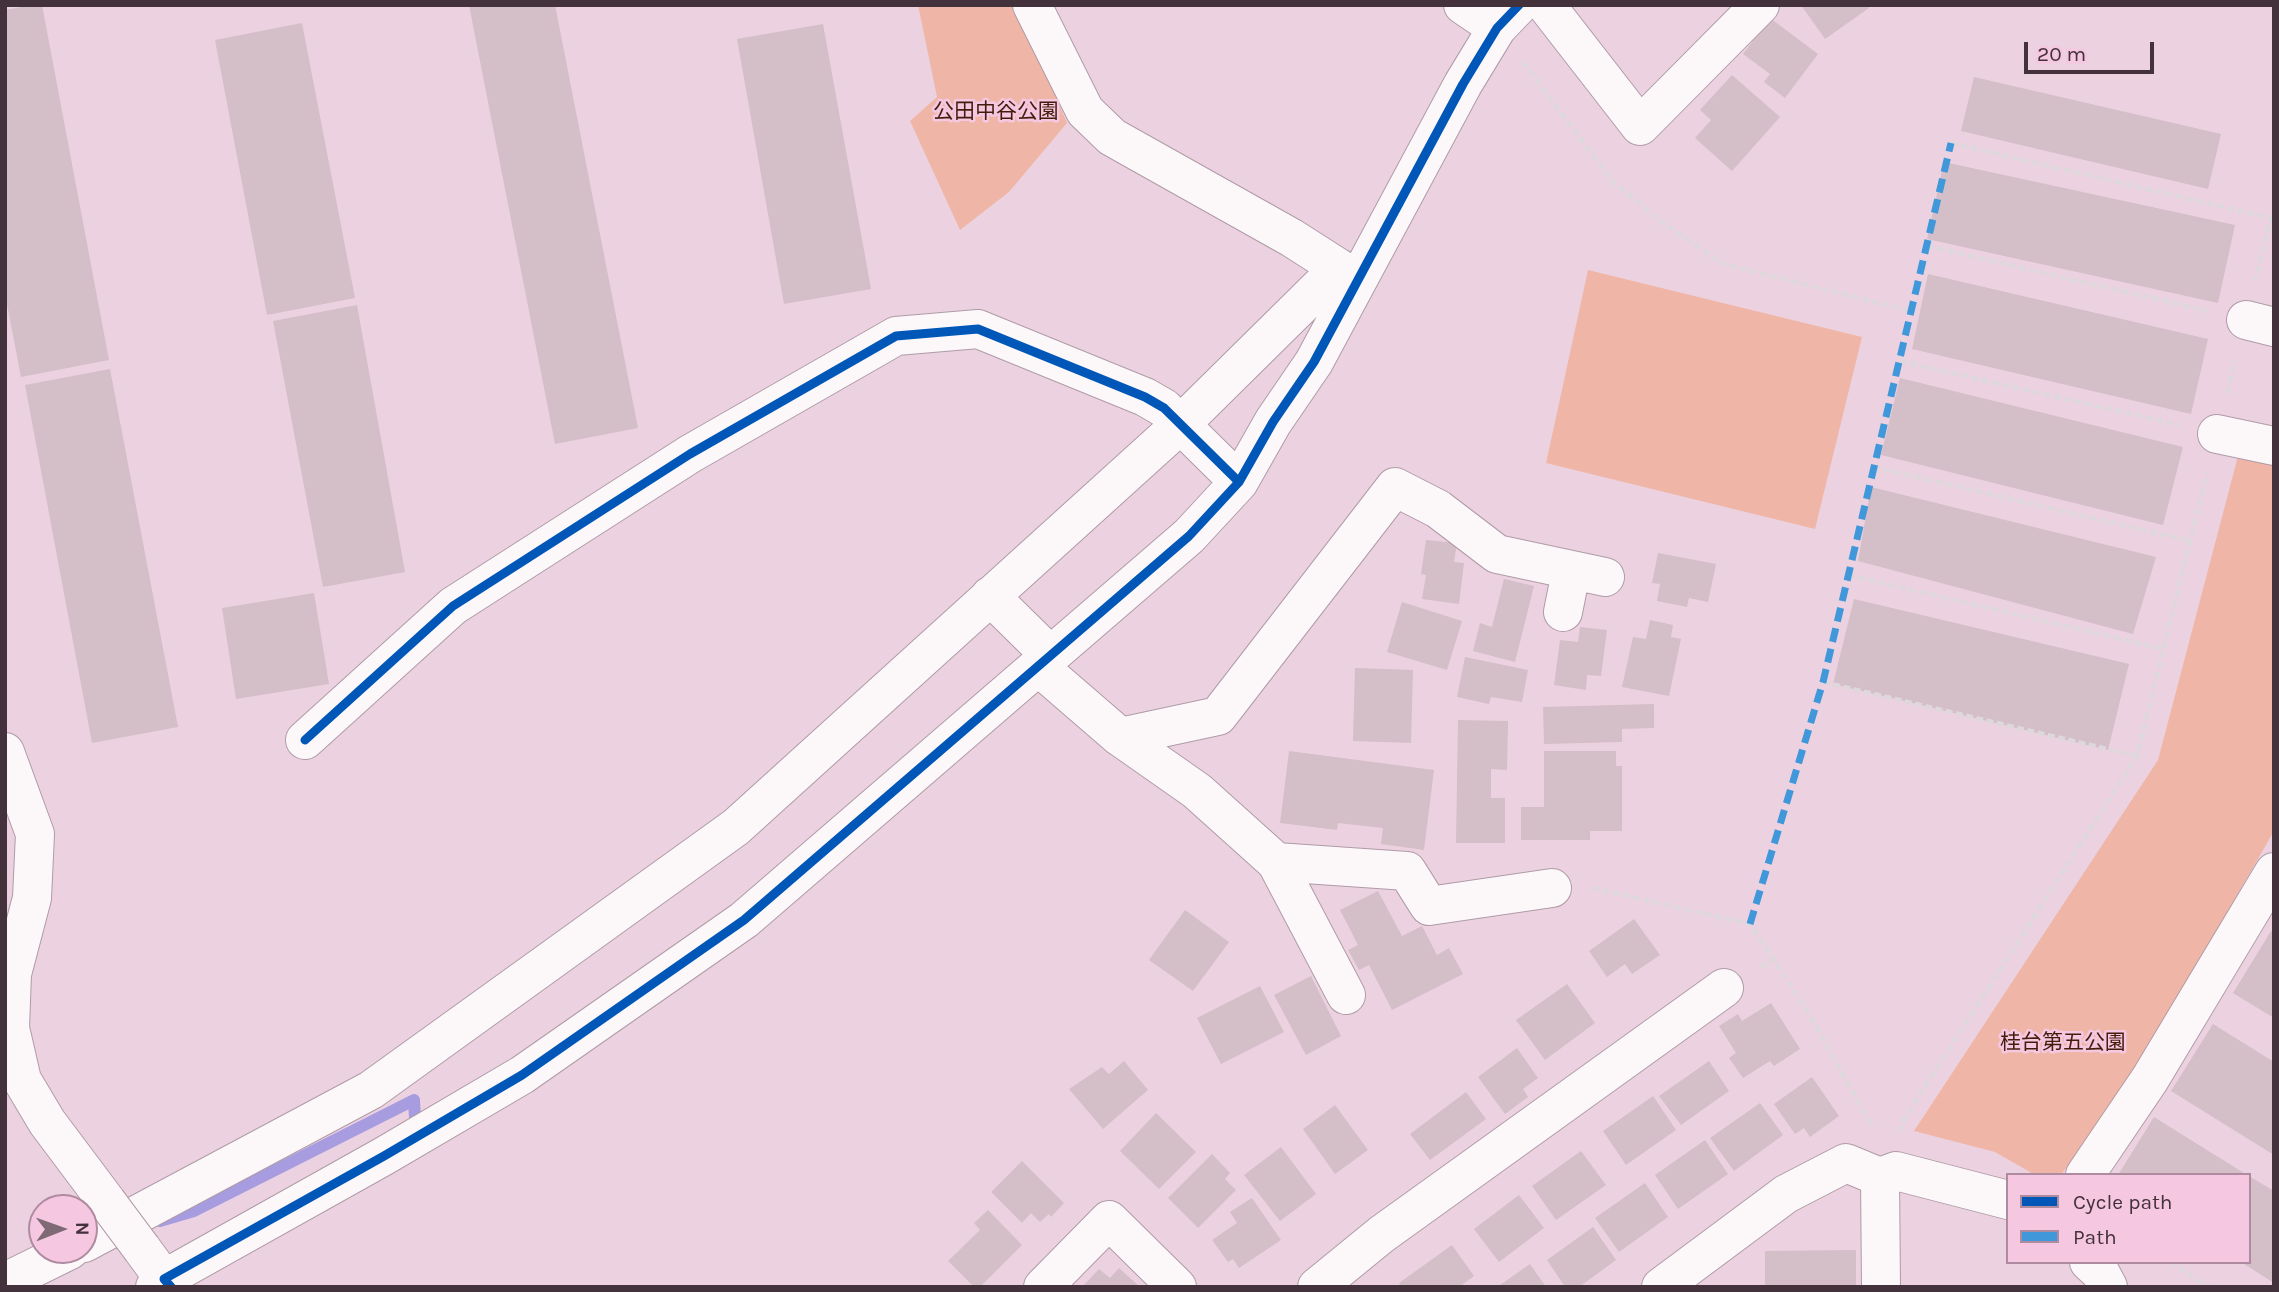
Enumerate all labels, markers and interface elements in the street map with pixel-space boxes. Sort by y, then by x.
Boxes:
scale bar [2027,28,2156,72]
text: 20 m [2037,42,2086,66]
park label: 公田中谷公園 [933,99,1059,125]
park label: 桂台第五公園 [2000,1030,2126,1056]
legend [2006,1173,2251,1264]
text: Cycle path [2073,1190,2173,1214]
north arrow [28,1194,98,1264]
text: N [71,1222,93,1236]
text: Path [2073,1225,2117,1249]

